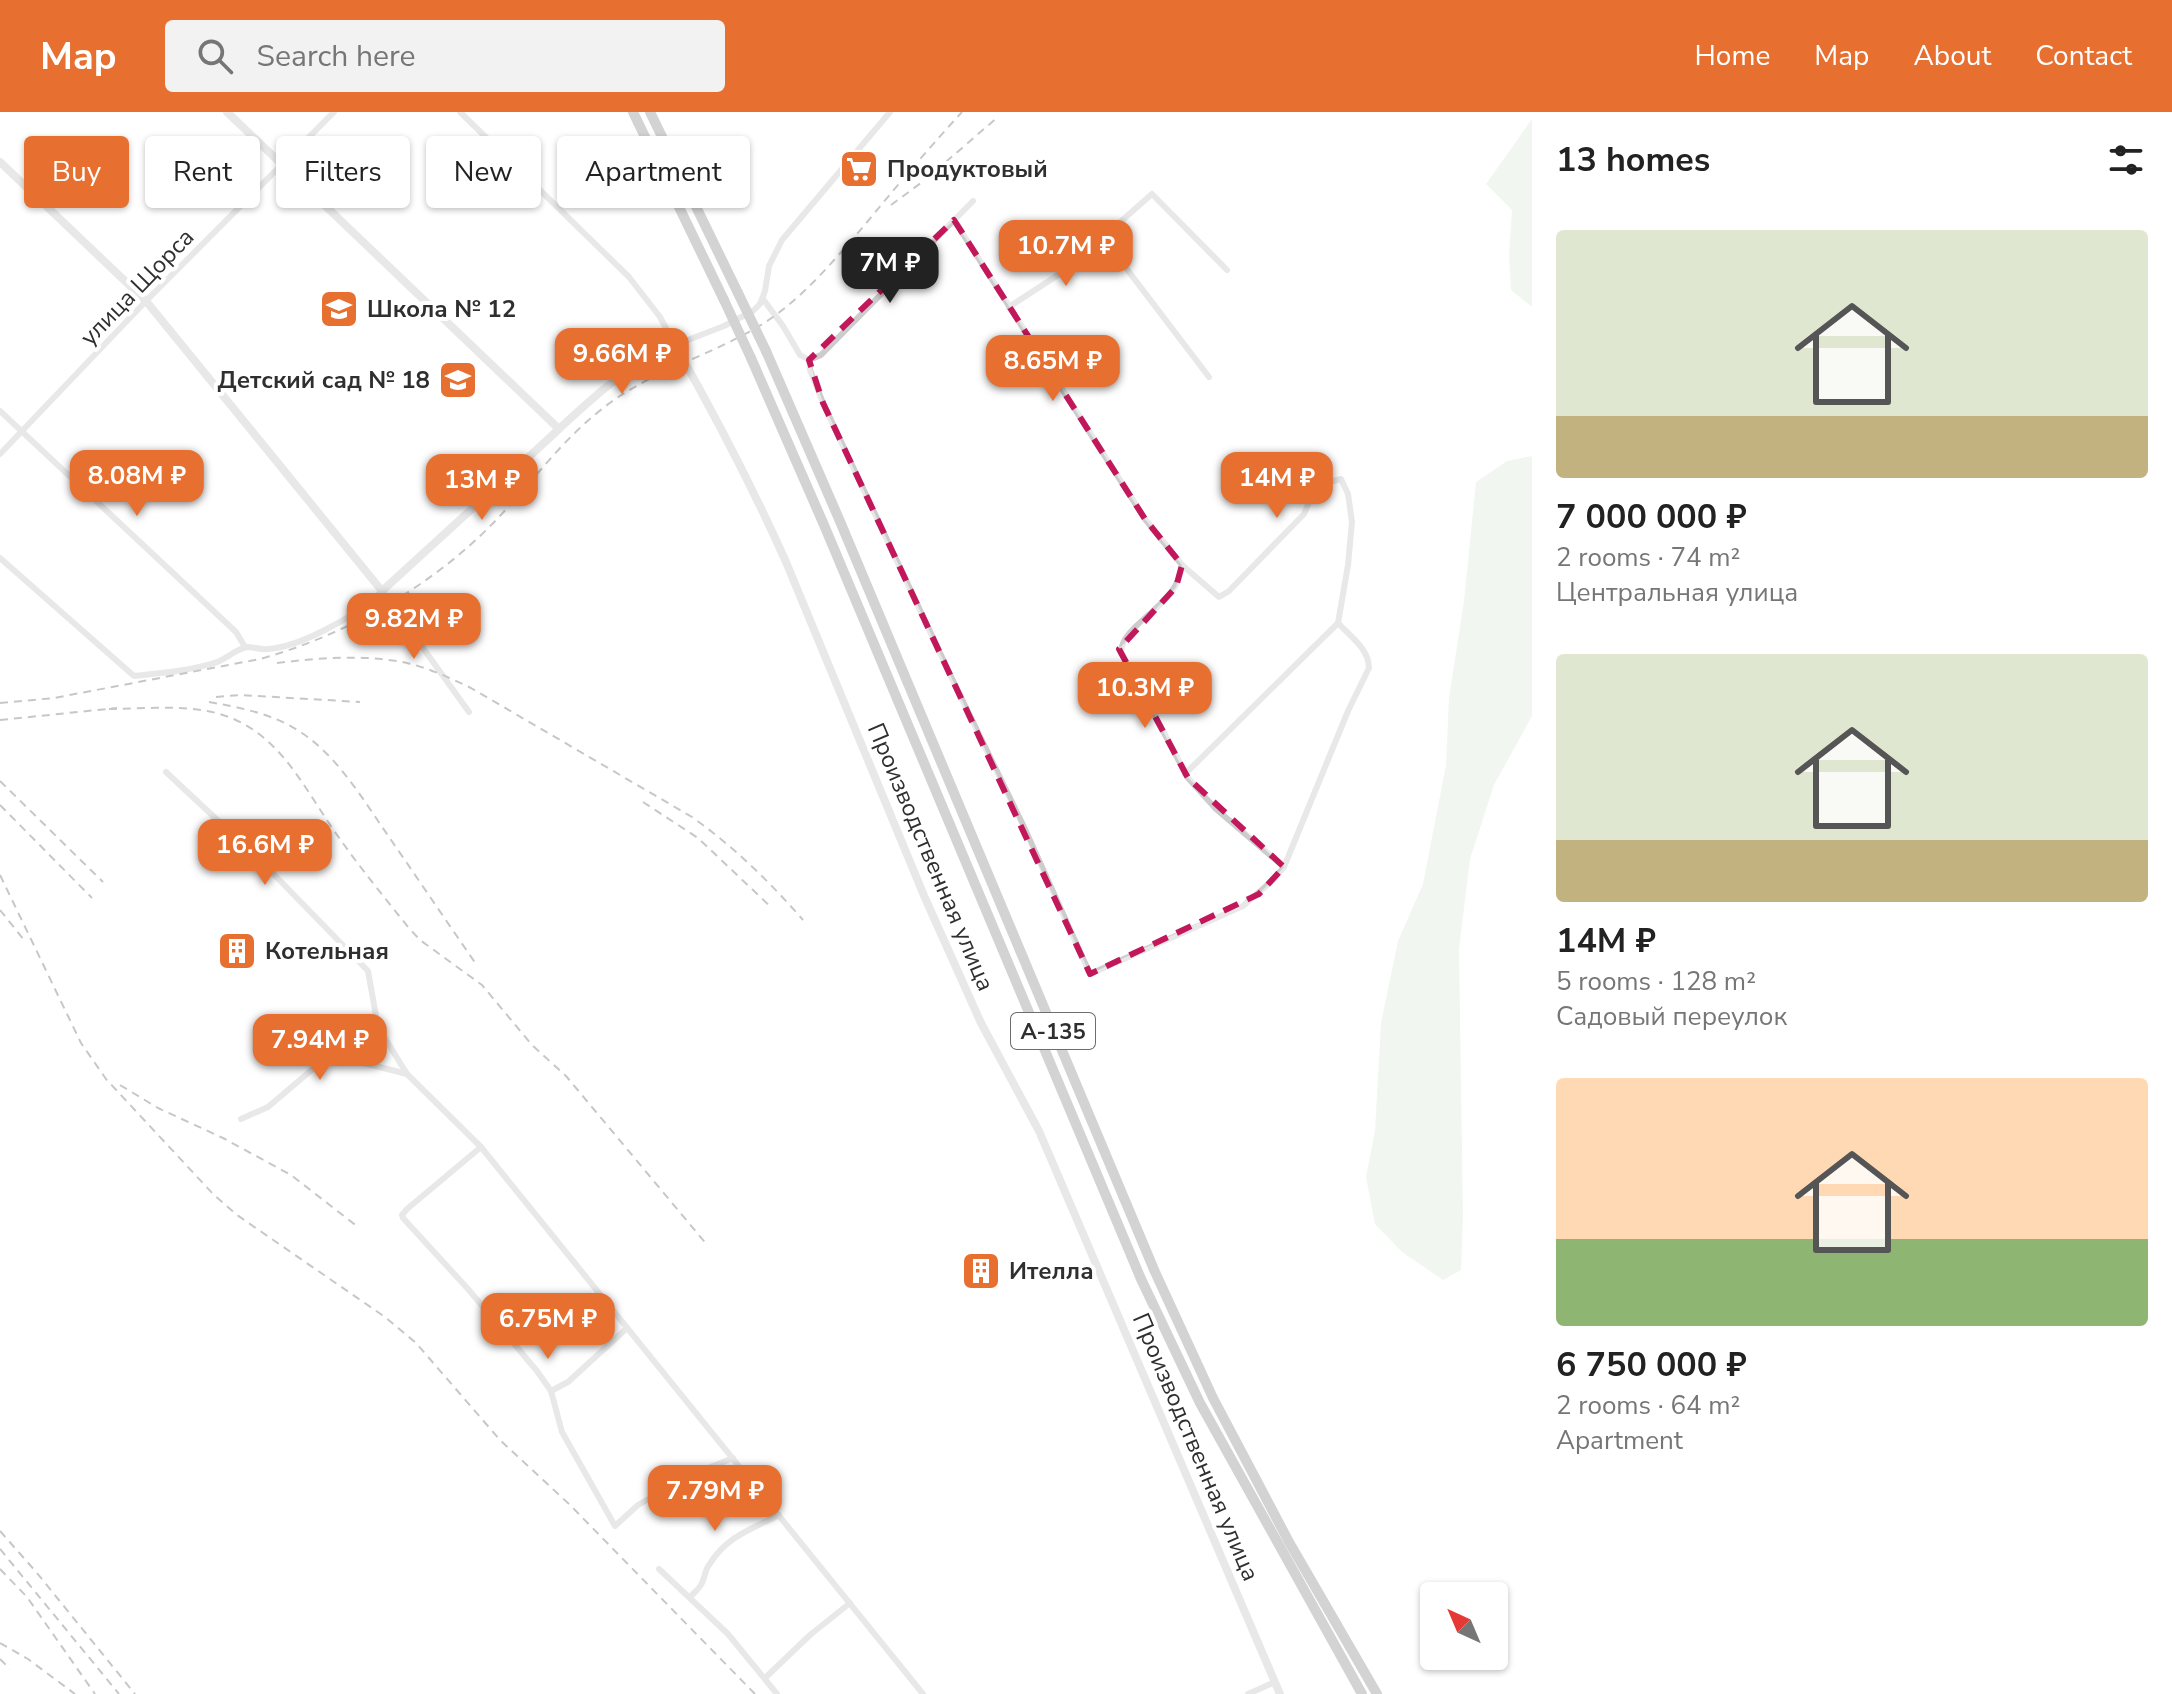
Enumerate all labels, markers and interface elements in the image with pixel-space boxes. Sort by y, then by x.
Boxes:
search box [165,20,725,92]
text: Map [40,31,117,82]
icon: search [193,34,237,78]
text: Search here [257,36,416,77]
text: Home [1695,37,1770,75]
text: Map [1814,37,1869,75]
text: About [1913,37,1991,75]
text: Contact [2035,37,2132,75]
chip: Buy [24,136,129,208]
chip: Rent [145,136,260,208]
chip: Filters [276,136,410,208]
chip: New [426,136,541,208]
chip: Apartment [557,136,750,208]
text: 13 homes [1556,137,1710,183]
icon: filters [2104,138,2148,182]
supermarket icon: Продуктовый [838,148,880,190]
place label: Продуктовый [887,153,1048,185]
pin: 10.7M ₽ [992,220,1140,288]
street label: улица Щорса [73,221,201,353]
text: 10.7M ₽ [1017,228,1115,263]
pin: 7M ₽ [843,237,937,305]
text: 7M ₽ [860,245,920,280]
icon: home [1780,282,1924,426]
school or university icon: Школа № 12 [318,288,360,330]
place label: Школа № 12 [367,293,516,325]
pin: 9.66M ₽ [548,328,696,396]
pin: 8.65M ₽ [979,335,1127,403]
text: 9.66M ₽ [573,336,671,371]
text: 8.65M ₽ [1004,343,1102,378]
school or university icon: Детский сад № 18 [437,359,479,401]
place label: Детский сад № 18 [218,364,430,396]
pin: 8.08M ₽ [63,450,211,518]
pin: 14M ₽ [1221,452,1333,520]
pin: 13M ₽ [426,454,538,522]
text: 8.08M ₽ [88,458,186,493]
text: 14M ₽ [1239,460,1315,495]
text: 13M ₽ [444,462,520,497]
text: 7 000 000 ₽ [1556,494,1747,540]
text: 2 rooms · 74 m² [1556,540,1740,575]
text: Центральная улица [1556,575,1798,610]
pin: 9.82M ₽ [340,593,488,661]
text: 9.82M ₽ [365,601,463,636]
pin: 10.3M ₽ [1071,662,1219,730]
text: 10.3M ₽ [1096,670,1194,705]
icon: home [1780,706,1924,850]
street label: Производственная улица [860,718,1002,996]
pin: 16.6M ₽ [191,819,339,887]
text: 16.6M ₽ [216,827,314,862]
text: 14M ₽ [1556,918,1656,964]
building icon: Котельная [216,930,258,972]
place label: Котельная [265,935,389,967]
text: 5 rooms · 128 m² [1556,964,1756,999]
text: Садовый переулок [1556,999,1787,1034]
road number: А-135 [1011,1013,1095,1049]
pin: 7.94M ₽ [246,1014,394,1082]
text: 7.94M ₽ [271,1022,369,1057]
icon: home [1780,1130,1924,1274]
building icon: Ителла [960,1250,1002,1292]
place label: Ителла [1009,1255,1094,1287]
pin: 6.75M ₽ [474,1293,622,1361]
text: 6.75M ₽ [499,1301,597,1336]
street label: Производственная улица [1125,1308,1267,1586]
text: 6 750 000 ₽ [1556,1342,1747,1388]
text: 2 rooms · 64 m² [1556,1388,1740,1423]
text: Apartment [1556,1423,1683,1458]
pin: 7.79M ₽ [641,1465,789,1533]
text: 7.79M ₽ [666,1473,764,1508]
north arrow [1420,1582,1508,1670]
map controls [1420,1582,1508,1670]

